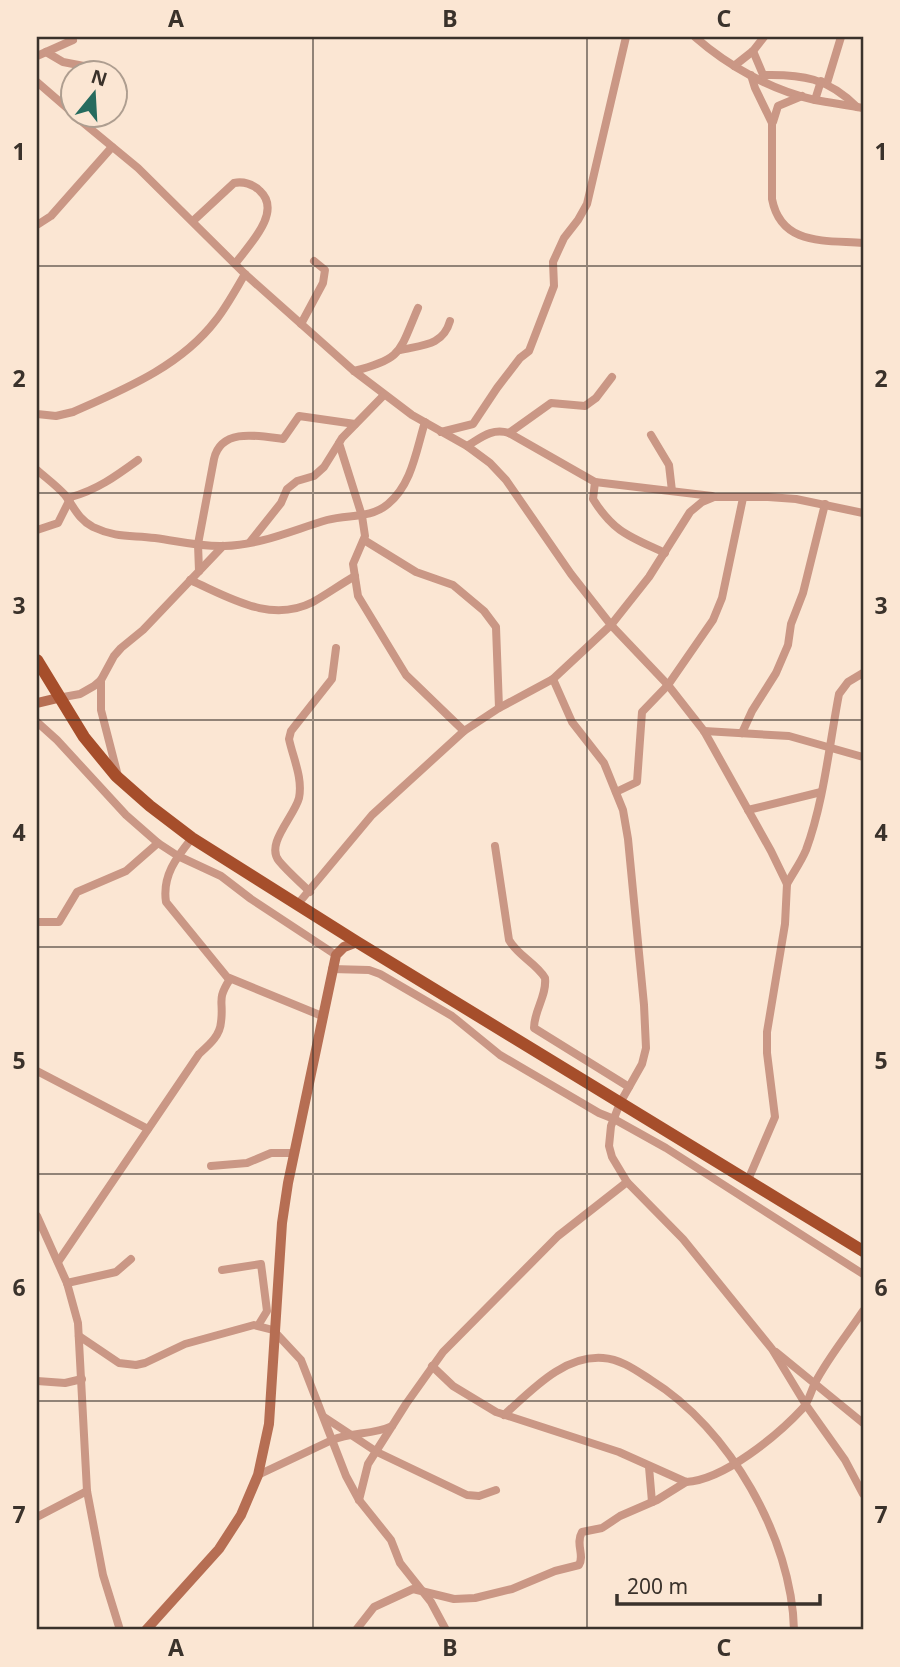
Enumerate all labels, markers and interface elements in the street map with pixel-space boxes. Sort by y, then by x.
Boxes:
text: A [168,2,184,34]
text: B [442,2,458,34]
text: C [717,2,732,34]
north arrow [60,60,130,130]
text: N [88,63,111,93]
text: 1 [12,135,26,167]
text: 1 [874,135,888,167]
text: 2 [12,362,26,394]
text: 2 [874,362,888,394]
text: 3 [12,589,26,621]
text: 3 [874,589,888,621]
text: 4 [12,816,26,848]
text: 4 [874,816,888,848]
text: 5 [12,1044,26,1076]
text: 5 [874,1044,888,1076]
text: 6 [12,1271,26,1303]
text: 6 [874,1271,888,1303]
text: 7 [12,1498,26,1530]
text: 7 [874,1498,888,1530]
scale bar [617,1562,820,1606]
text: 200 m [627,1572,688,1600]
text: A [168,1631,184,1663]
text: B [442,1631,458,1663]
text: C [717,1631,732,1663]

